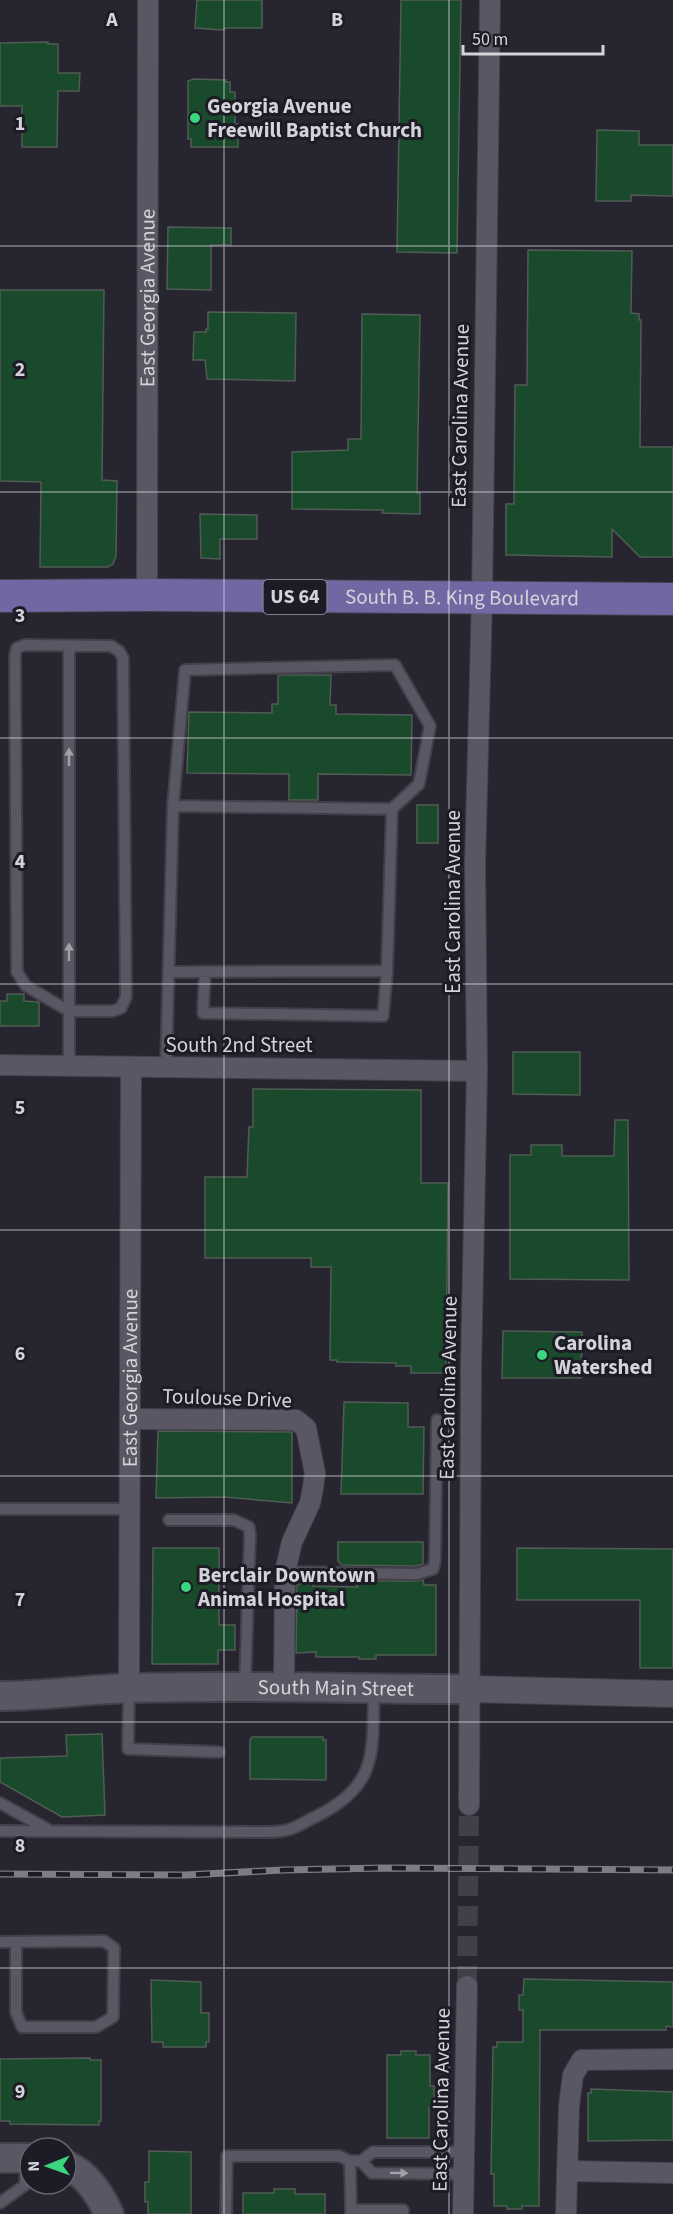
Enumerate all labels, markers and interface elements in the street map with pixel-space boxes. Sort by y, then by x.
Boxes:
text: A [105,6,118,34]
text: B [331,6,343,34]
scale bar [463,18,602,56]
text: 50 m [472,27,508,52]
place label: Georgia Avenue Freewill Baptist Church [207,91,422,145]
text: 1 [15,110,25,138]
marker: Georgia Avenue Freewill Baptist Church [188,111,202,125]
street label: East Georgia Avenue [132,209,163,387]
street label: East Carolina Avenue [443,324,477,508]
text: 2 [15,356,25,384]
road number: US 64 [264,580,326,614]
street label: South B. B. King Boulevard [345,582,579,613]
text: 3 [15,602,25,630]
one-way arrow [64,748,74,767]
street label: East Carolina Avenue [438,810,468,994]
text: 4 [15,848,26,876]
one-way arrow [64,943,74,962]
street label: South 2nd Street [165,1030,313,1060]
text: 5 [15,1094,25,1122]
street label: East Georgia Avenue [115,1289,145,1467]
street label: East Carolina Avenue [431,1296,465,1480]
place label: Carolina Watershed [554,1328,652,1382]
text: 6 [15,1340,25,1368]
marker: Carolina Watershed [535,1348,549,1362]
street label: Toulouse Drive [162,1381,292,1415]
place label: Berclair Downtown Animal Hospital [197,1560,376,1614]
marker: Berclair Downtown Animal Hospital [179,1580,193,1594]
text: 7 [15,1586,25,1614]
street label: South Main Street [258,1672,414,1704]
text: 8 [15,1832,25,1860]
street label: East Carolina Avenue [424,2008,458,2192]
text: 9 [15,2078,25,2106]
north arrow [18,2136,78,2196]
text: N [23,2161,45,2172]
one-way arrow [390,2168,409,2178]

